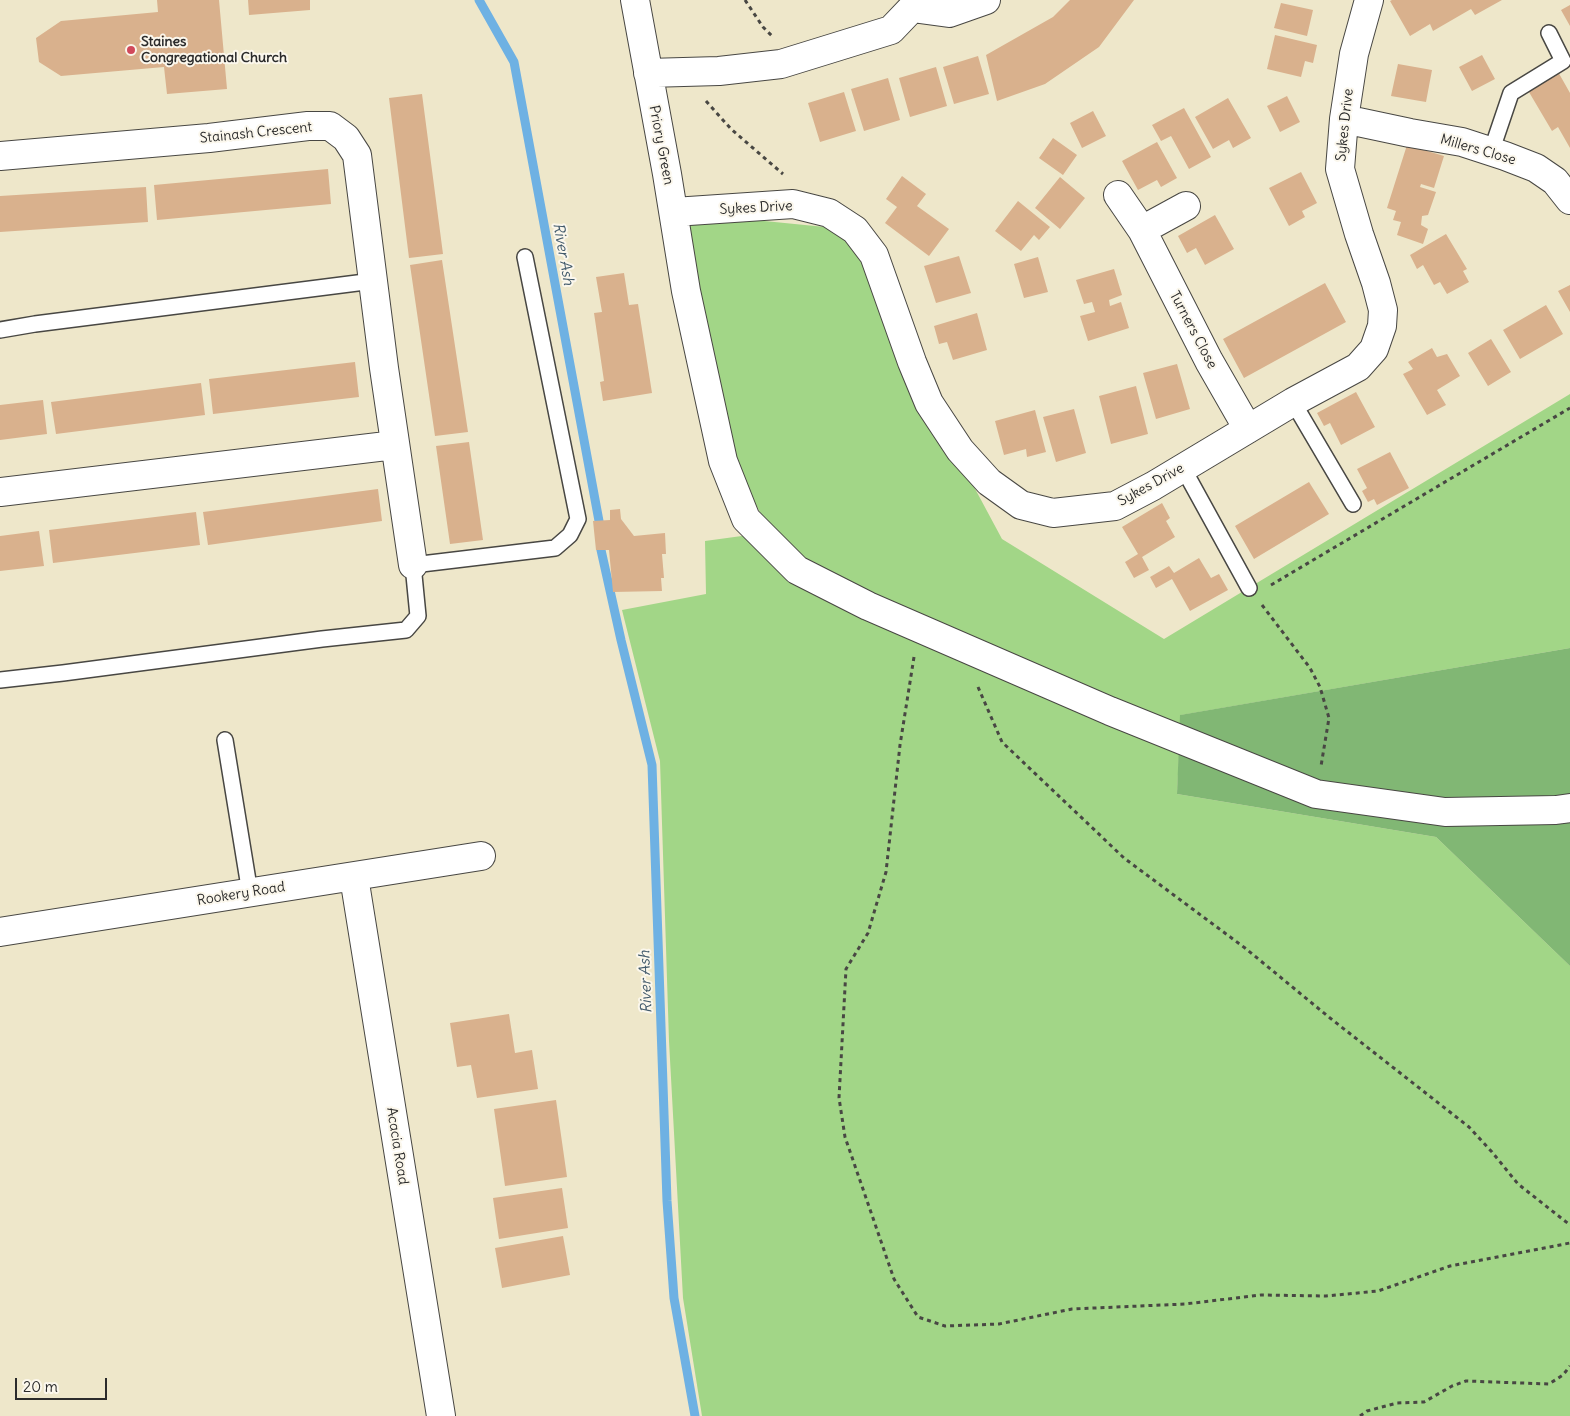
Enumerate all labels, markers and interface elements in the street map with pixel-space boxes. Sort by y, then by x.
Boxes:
place label: Staines Congregational Church [141,34,287,66]
marker: Staines Congregational Church [125,44,137,56]
street label: Sykes Drive [1333,88,1357,162]
street label: Priory Green [645,104,677,186]
street label: Stainash Crescent [199,119,313,147]
street label: Millers Close [1438,131,1518,169]
street label: Sykes Drive [719,198,793,218]
water label: River Ash [549,221,577,287]
street label: Turners Close [1166,288,1220,372]
street label: Sykes Drive [1115,460,1187,510]
street label: Rookery Road [196,879,286,909]
water label: River Ash [636,950,656,1014]
street label: Acacia Road [383,1106,411,1186]
scale bar [18,1368,110,1400]
text: 20 m [23,1377,58,1396]

